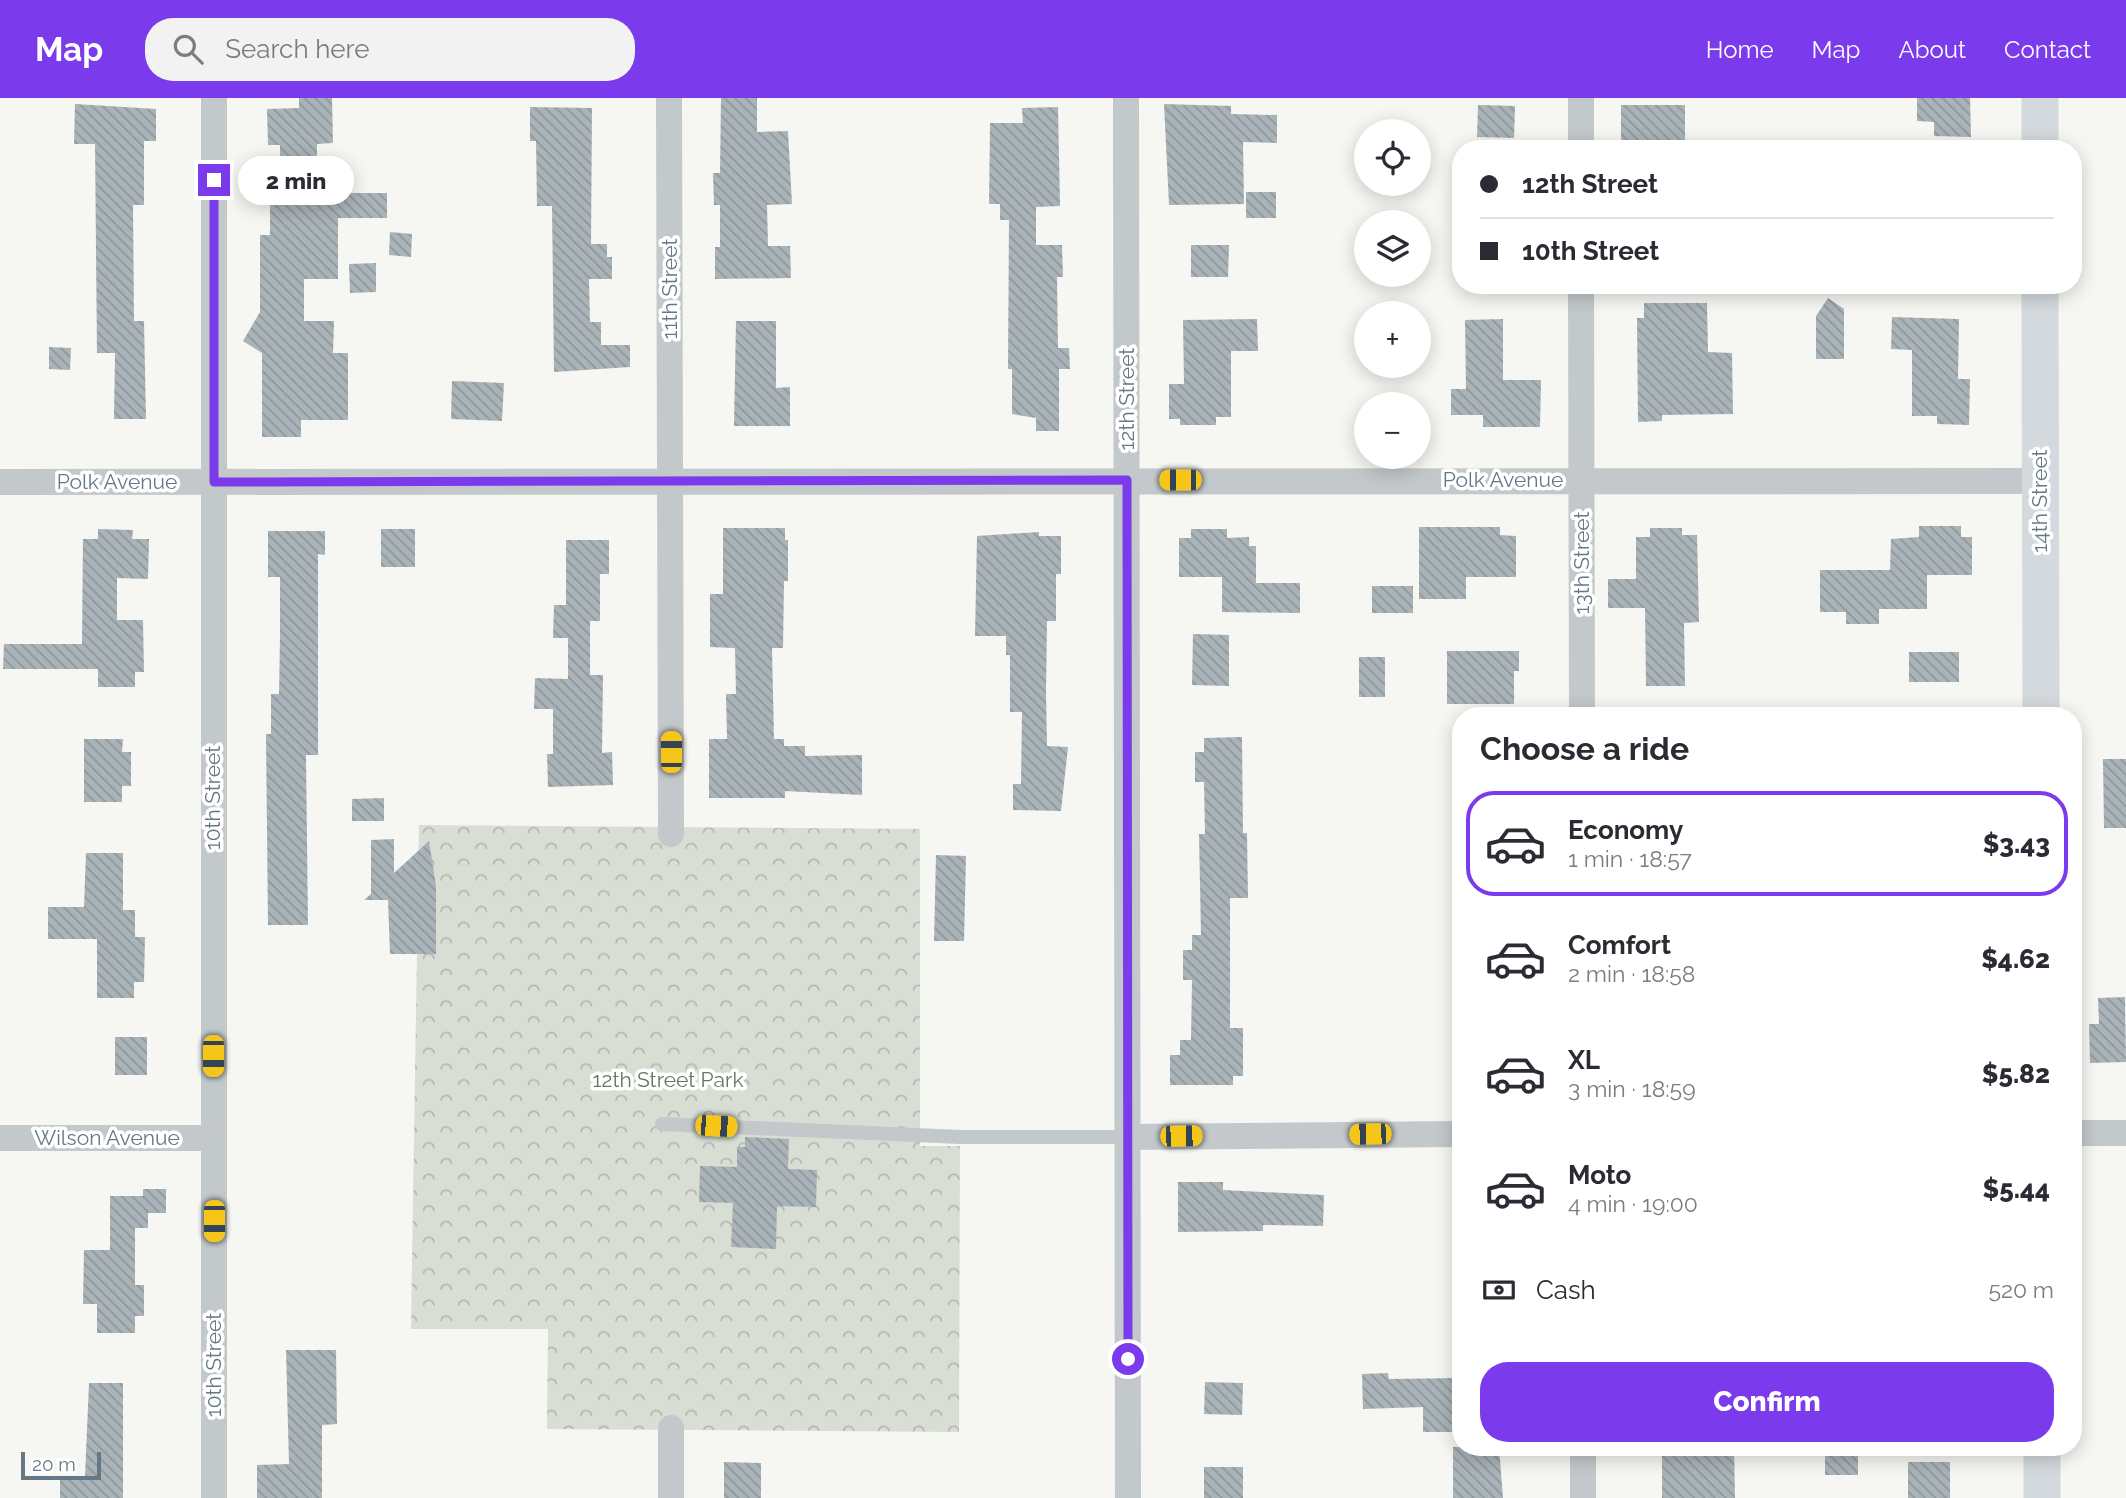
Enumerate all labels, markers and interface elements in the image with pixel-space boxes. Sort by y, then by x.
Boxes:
search box [145,18,635,81]
text: Map [35,30,103,69]
icon: search [169,30,207,68]
text: Search here [225,34,370,64]
text: Home [1706,35,1774,64]
text: Map [1812,35,1860,64]
text: About [1898,35,1966,64]
text: Contact [2004,35,2091,64]
map controls [1354,119,1431,469]
button: locate [1354,119,1431,196]
callout: 2 min [238,155,354,204]
route end [198,164,230,196]
text: 2 min [266,167,326,194]
text: 12th Street [1522,169,1658,199]
button: layers [1354,210,1431,287]
text: 10th Street [1522,236,1659,266]
street label: 11th Street [657,239,682,339]
button: + [1354,301,1431,378]
street label: 12th Street [1114,348,1139,450]
button: − [1354,392,1431,469]
street label: 14th Street [2027,449,2052,553]
street label: Polk Avenue [1443,467,1563,492]
street label: Polk Avenue [57,469,177,494]
car [1160,470,1202,491]
street label: 13th Street [1569,511,1594,615]
text: Choose a ride [1480,730,1689,767]
car [661,731,682,773]
street label: 10th Street [200,746,225,850]
icon: car [1484,812,1547,875]
text: Economy [1568,815,1683,845]
text: $3.43 [1983,829,2050,859]
text: 1 min · 18:57 [1568,845,1692,872]
icon: car [1484,927,1547,990]
text: Comfort [1568,930,1671,960]
text: $4.62 [1981,944,2050,974]
text: 2 min · 18:58 [1568,960,1695,987]
car [203,1035,224,1077]
icon: car [1484,1042,1547,1105]
text: XL [1568,1045,1600,1075]
text: $5.82 [1982,1059,2050,1089]
park label: 12th Street Park [592,1067,744,1092]
text: 3 min · 18:59 [1568,1075,1696,1102]
car [695,1114,738,1138]
car [1349,1123,1392,1145]
street label: Wilson Avenue [34,1125,180,1150]
car [1160,1125,1203,1147]
icon: car [1484,1157,1547,1220]
text: Moto [1568,1160,1631,1190]
text: $5.44 [1983,1174,2050,1204]
text: 4 min · 19:00 [1568,1190,1698,1217]
car [204,1200,225,1242]
icon: cash [1480,1271,1518,1309]
text: Cash [1536,1275,1596,1305]
text: 520 m [1988,1276,2054,1303]
street label: 10th Street [201,1313,226,1417]
route start [1112,1343,1144,1375]
button: Confirm [1480,1362,2054,1442]
scale bar [21,1449,102,1481]
text: 20 m [32,1453,76,1475]

